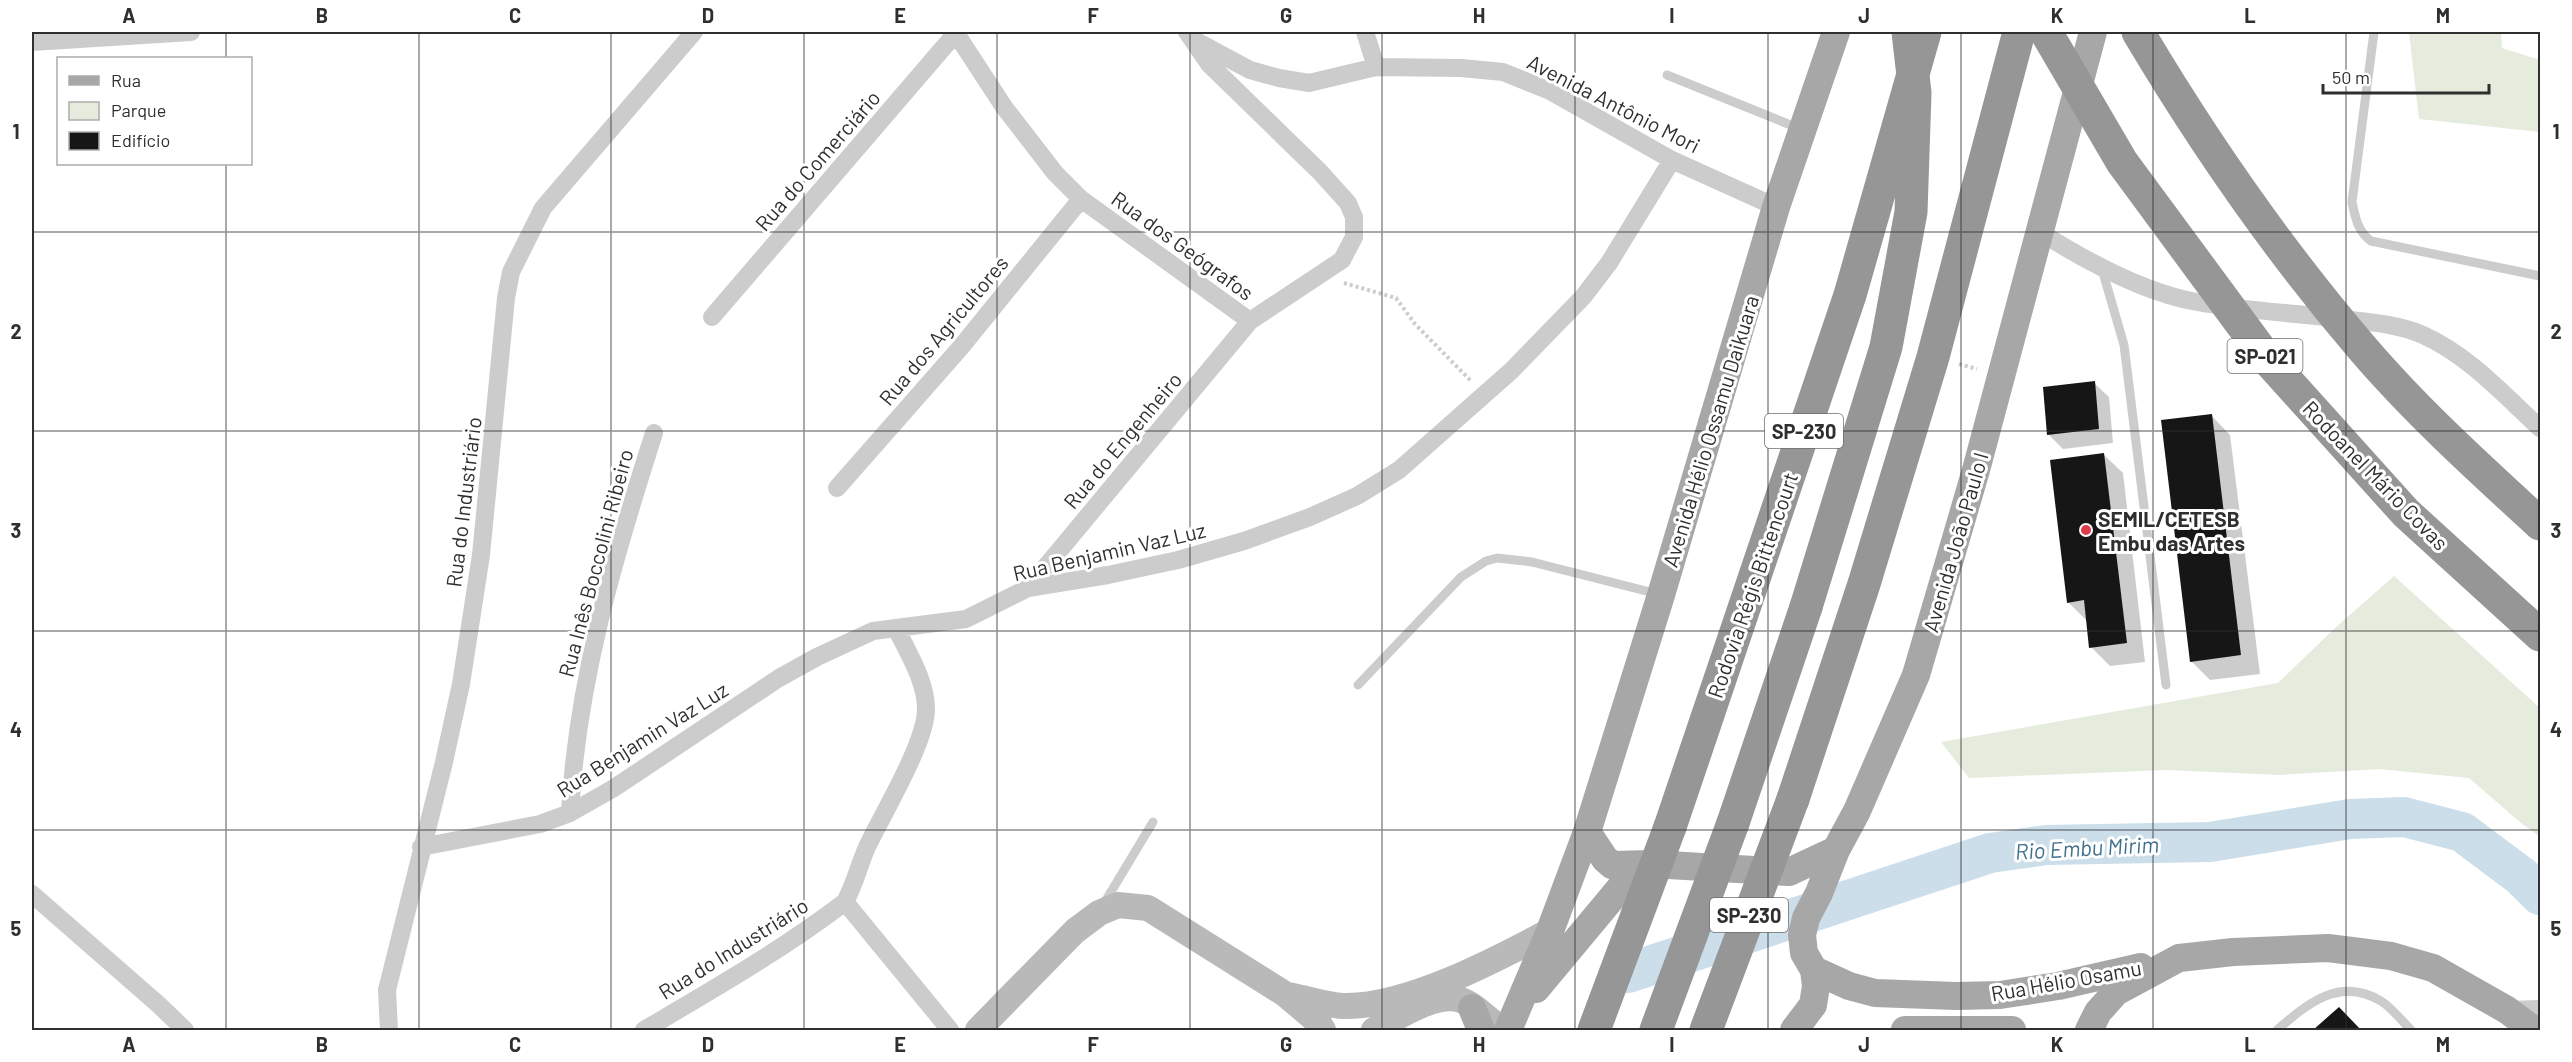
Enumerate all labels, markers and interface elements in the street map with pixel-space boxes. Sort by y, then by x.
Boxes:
text: A [122,3,136,27]
text: B [316,3,328,27]
text: C [509,3,521,27]
text: D [702,3,714,27]
text: E [894,3,906,27]
text: F [1087,3,1099,27]
text: G [1280,3,1292,27]
text: H [1473,3,1485,27]
text: I [1669,3,1675,27]
text: J [1858,3,1870,27]
text: K [2051,3,2064,27]
text: L [2244,3,2256,27]
text: M [2436,3,2450,27]
street label: Avenida Antônio Mori [1523,49,1705,157]
legend [57,57,252,165]
scale bar [2323,57,2490,95]
text: 50 m [2332,66,2370,88]
text: Rua [111,69,141,91]
street label: Rua do Comerciário [749,85,885,235]
text: Parque [111,99,166,121]
text: 1 [12,119,20,143]
text: 1 [2552,119,2560,143]
text: Edifício [111,129,170,151]
street label: Rua dos Geógrafos [1107,185,1259,305]
street label: Rua dos Agricultores [873,250,1013,410]
street label: Avenida Hélio Ossamu Daikuara [1657,292,1763,570]
text: 2 [10,319,22,343]
text: 2 [2550,319,2562,343]
road number: SP-021 [2228,339,2302,373]
street label: Rua do Engenheiro [1058,367,1186,513]
street label: Rodoanel Mário Covas [2298,395,2454,555]
road number: SP-230 [1765,414,1843,448]
street label: Rua do Industriário [440,415,486,589]
street label: Rua Inês Boccolini Ribeiro [553,446,637,680]
street label: Avenida João Paulo I [1917,449,1993,635]
street label: Rodovia Régis Bittencourt [1702,469,1802,701]
place label: SEMIL/CETESB Embu das Artes [2098,506,2245,555]
street label: Rua Benjamin Vaz Luz [1010,517,1208,585]
text: 3 [11,518,21,542]
text: 3 [2551,518,2561,542]
marker: SEMIL/CETESB Embu das Artes [2079,523,2093,537]
street label: Rua Benjamin Vaz Luz [552,676,732,802]
text: 4 [10,717,22,741]
text: 4 [2550,717,2562,741]
water label: Rio Embu Mirim [2014,830,2160,864]
street label: Rua do Industriário [654,892,812,1004]
road number: SP-230 [1710,898,1788,932]
text: 5 [11,916,22,940]
text: 5 [2551,916,2562,940]
street label: Rua Hélio Osamu [1989,954,2143,1006]
text: A [122,1032,136,1056]
text: B [316,1032,328,1056]
text: C [509,1032,521,1056]
text: D [702,1032,714,1056]
text: E [894,1032,906,1056]
text: F [1087,1032,1099,1056]
text: G [1280,1032,1292,1056]
text: H [1473,1032,1485,1056]
text: I [1669,1032,1675,1056]
text: J [1858,1032,1870,1056]
text: K [2051,1032,2064,1056]
text: L [2244,1032,2256,1056]
text: M [2436,1032,2450,1056]

